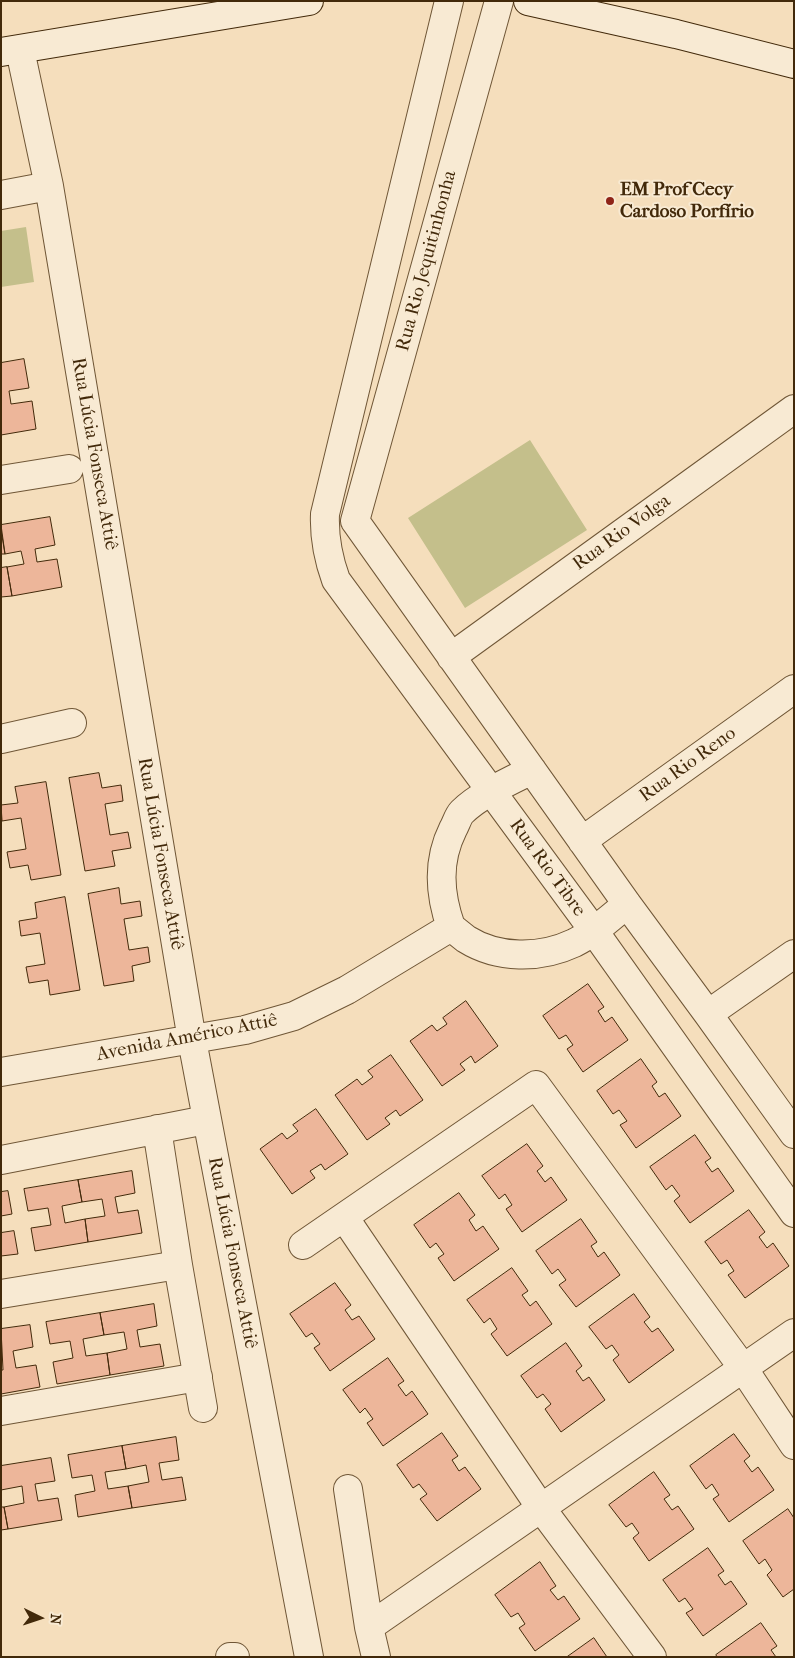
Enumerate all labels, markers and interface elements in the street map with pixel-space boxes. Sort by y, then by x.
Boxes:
street label: Rua Rio Jequitinhonha [392,168,462,354]
place label: EM Prof Cecy Cardoso Porfírio [620,179,754,223]
marker: EM Prof Cecy Cardoso Porfírio [604,195,616,207]
street label: Rua Lúcia Fonseca Attiê [66,356,122,552]
street label: Rua Rio Volga [569,490,675,576]
street label: Rua Rio Reno [635,722,741,808]
street label: Rua Lúcia Fonseca Attiê [132,756,188,952]
street label: Rua Rio Tibre [504,815,590,921]
street label: Avenida Américo Attiê [95,1009,279,1067]
street label: Rua Lúcia Fonseca Attiê [202,1155,262,1351]
north arrow [15,1593,65,1643]
text: N [47,1613,64,1625]

